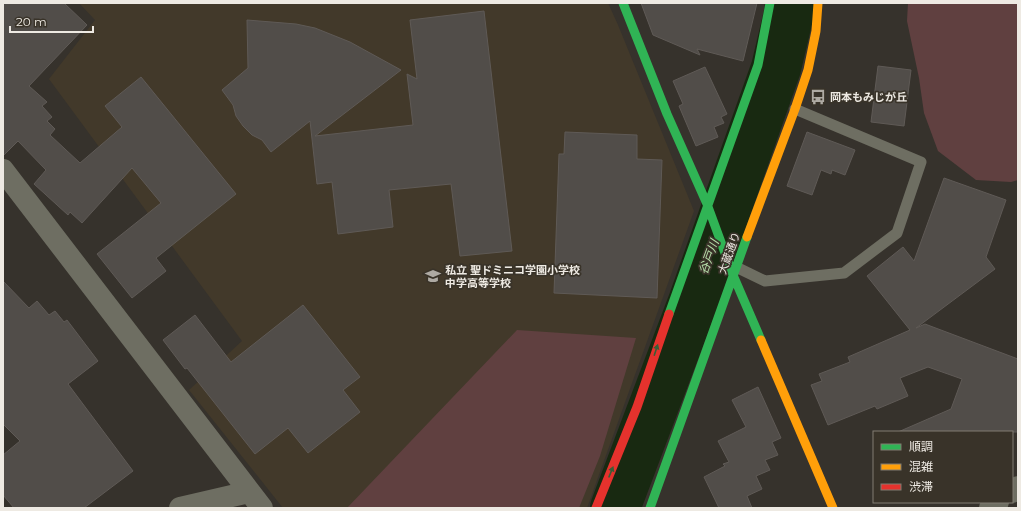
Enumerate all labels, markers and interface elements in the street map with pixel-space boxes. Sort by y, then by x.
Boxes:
scale bar [10,8,93,34]
text: 20 m [16,14,47,29]
bus stop icon: 岡本もみじが丘 [809,88,827,106]
place label: 岡本もみじが丘 [830,90,907,104]
street label: 大蔵通り [715,230,743,276]
water label: 谷戸川 [695,235,722,276]
place label: 私立 聖ドミニコ学園小学校 中学高等学校 [445,263,580,290]
school or university icon: 私立 聖ドミニコ学園小学校 中学高等学校 [424,267,442,285]
one-way arrow [653,344,659,356]
legend [873,431,1013,503]
text: 順調 [909,439,933,454]
text: 混雑 [909,459,933,474]
one-way arrow [608,465,614,477]
text: 渋滞 [909,479,933,494]

